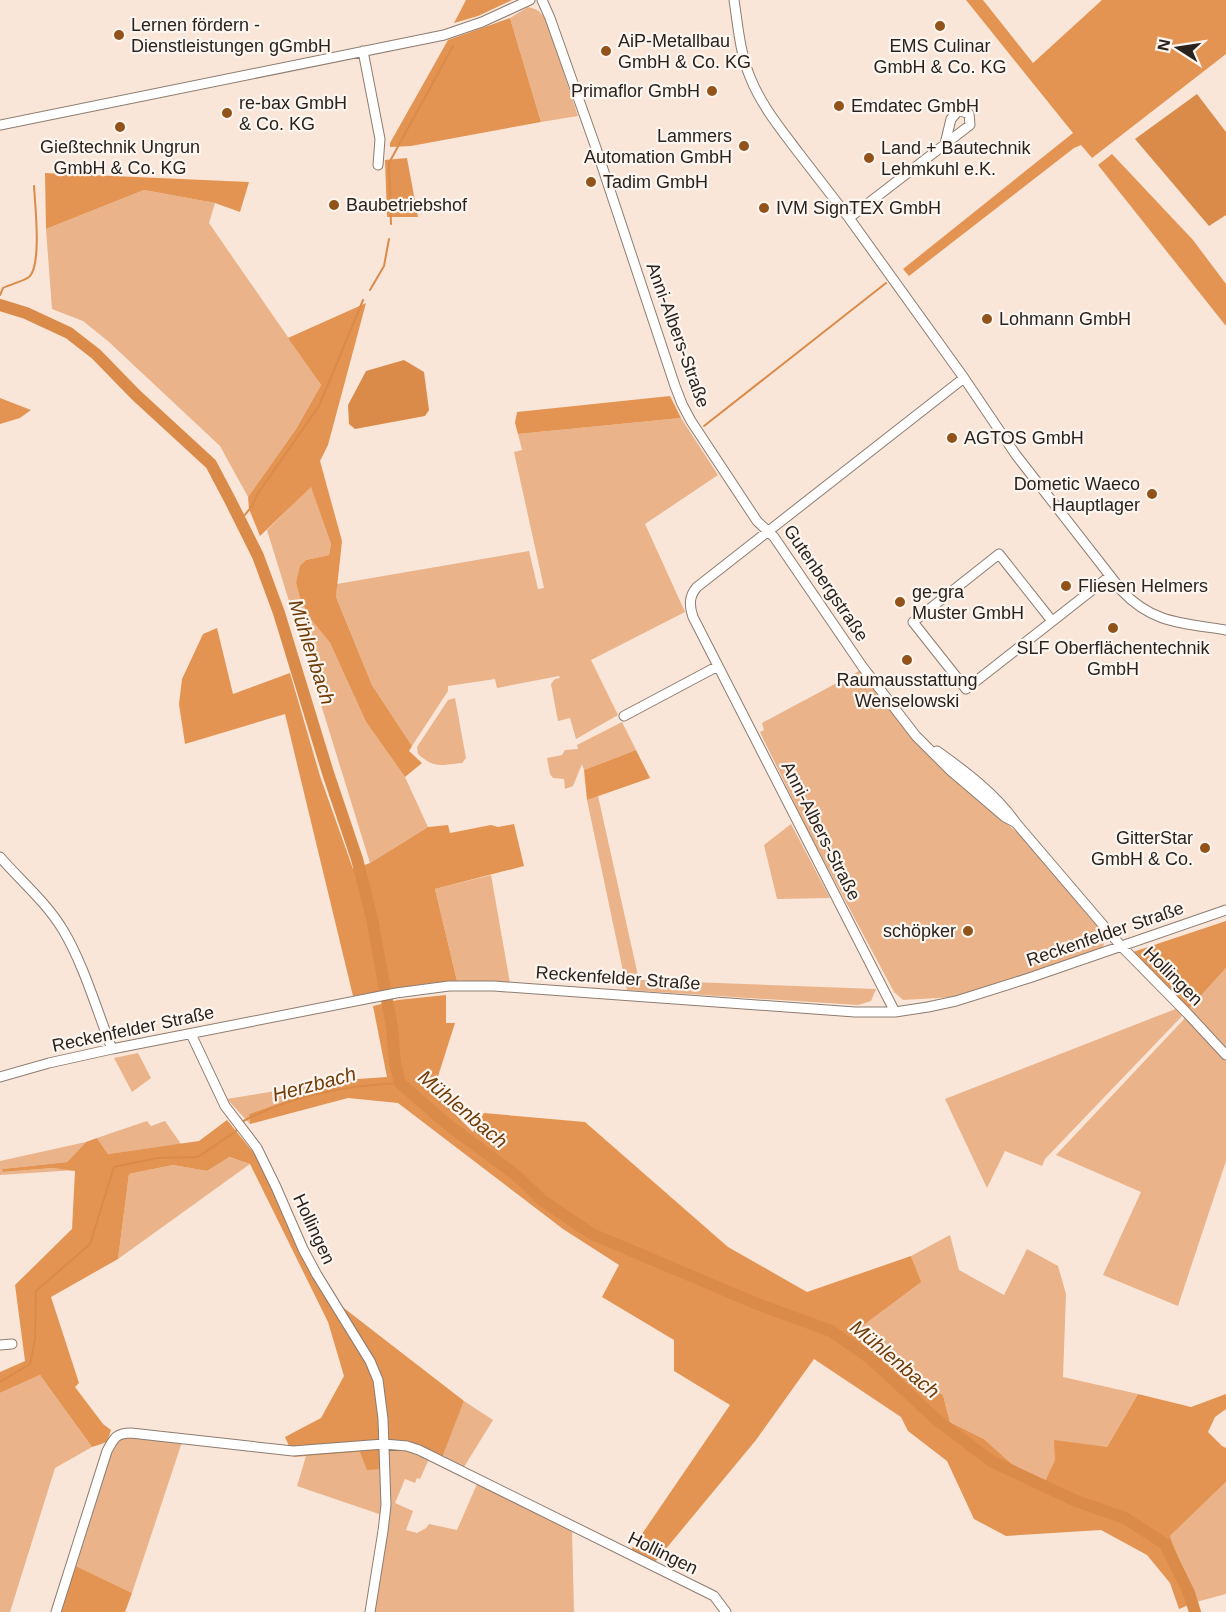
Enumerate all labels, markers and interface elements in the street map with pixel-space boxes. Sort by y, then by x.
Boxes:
place label: Lernen fördern - Dienstleistungen gGmbH [131,15,331,56]
north arrow [1148,18,1208,78]
marker: EMS Culinar GmbH & Co. KG [933,19,947,33]
marker: Lernen fördern - Dienstleistungen gGmbH [112,28,126,42]
place label: AiP-Metallbau GmbH & Co. KG [618,31,751,72]
place label: EMS Culinar GmbH & Co. KG [873,36,1007,77]
text: N [1154,38,1173,52]
marker: AiP-Metallbau GmbH & Co. KG [599,44,613,58]
place label: Primaflor GmbH [571,81,700,101]
marker: Primaflor GmbH [705,84,719,98]
place label: re-bax GmbH & Co. KG [239,93,347,134]
place label: Emdatec GmbH [851,96,979,116]
marker: Emdatec GmbH [832,99,846,113]
marker: re-bax GmbH & Co. KG [220,106,234,120]
marker: Gießtechnik Ungrun GmbH & Co. KG [113,120,127,134]
place label: Lammers Automation GmbH [584,126,732,167]
place label: Gießtechnik Ungrun GmbH & Co. KG [40,137,200,178]
place label: Land + Bautechnik Lehmkuhl e.K. [881,138,1032,179]
marker: Lammers Automation GmbH [737,139,751,153]
marker: Land + Bautechnik Lehmkuhl e.K. [862,151,876,165]
place label: Tadim GmbH [603,172,708,192]
marker: Tadim GmbH [584,175,598,189]
place label: Baubetriebshof [346,195,468,215]
marker: Baubetriebshof [327,198,341,212]
place label: IVM SignTEX GmbH [776,198,941,218]
marker: IVM SignTEX GmbH [757,201,771,215]
street label: Anni-Albers-Straße [642,260,714,410]
place label: Lohmann GmbH [999,309,1131,329]
marker: Lohmann GmbH [980,312,994,326]
place label: AGTOS GmbH [964,428,1084,448]
marker: AGTOS GmbH [945,431,959,445]
place label: Dometic Waeco Hauptlager [1014,474,1140,515]
marker: Dometic Waeco Hauptlager [1145,487,1159,501]
street label: Gutenbergstraße [780,521,872,645]
place label: Fliesen Helmers [1078,576,1208,596]
marker: Fliesen Helmers [1059,579,1073,593]
place label: ge-gra Muster GmbH [912,582,1024,623]
marker: ge-gra Muster GmbH [893,595,907,609]
water label: Mühlenbach [285,597,339,707]
marker: SLF Oberflächentechnik GmbH [1106,621,1120,635]
place label: SLF Oberflächentechnik GmbH [1016,638,1211,679]
marker: Raumausstattung Wenselowski [900,653,914,667]
place label: Raumausstattung Wenselowski [836,670,978,711]
street label: Anni-Albers-Straße [777,758,865,904]
place label: GitterStar GmbH & Co. [1091,828,1193,869]
marker: GitterStar GmbH & Co. [1198,841,1212,855]
street label: Reckenfelder Straße [1024,898,1186,970]
place label: schöpker [883,921,956,941]
marker: schöpker [961,924,975,938]
street label: Hollingen [1139,942,1207,1010]
street label: Reckenfelder Straße [535,962,701,994]
street label: Reckenfelder Straße [50,1002,216,1056]
water label: Herzbach [270,1062,358,1106]
water label: Mühlenbach [414,1066,512,1152]
street label: Hollingen [289,1191,339,1267]
water label: Mühlenbach [846,1316,944,1402]
street label: Hollingen [625,1528,701,1578]

